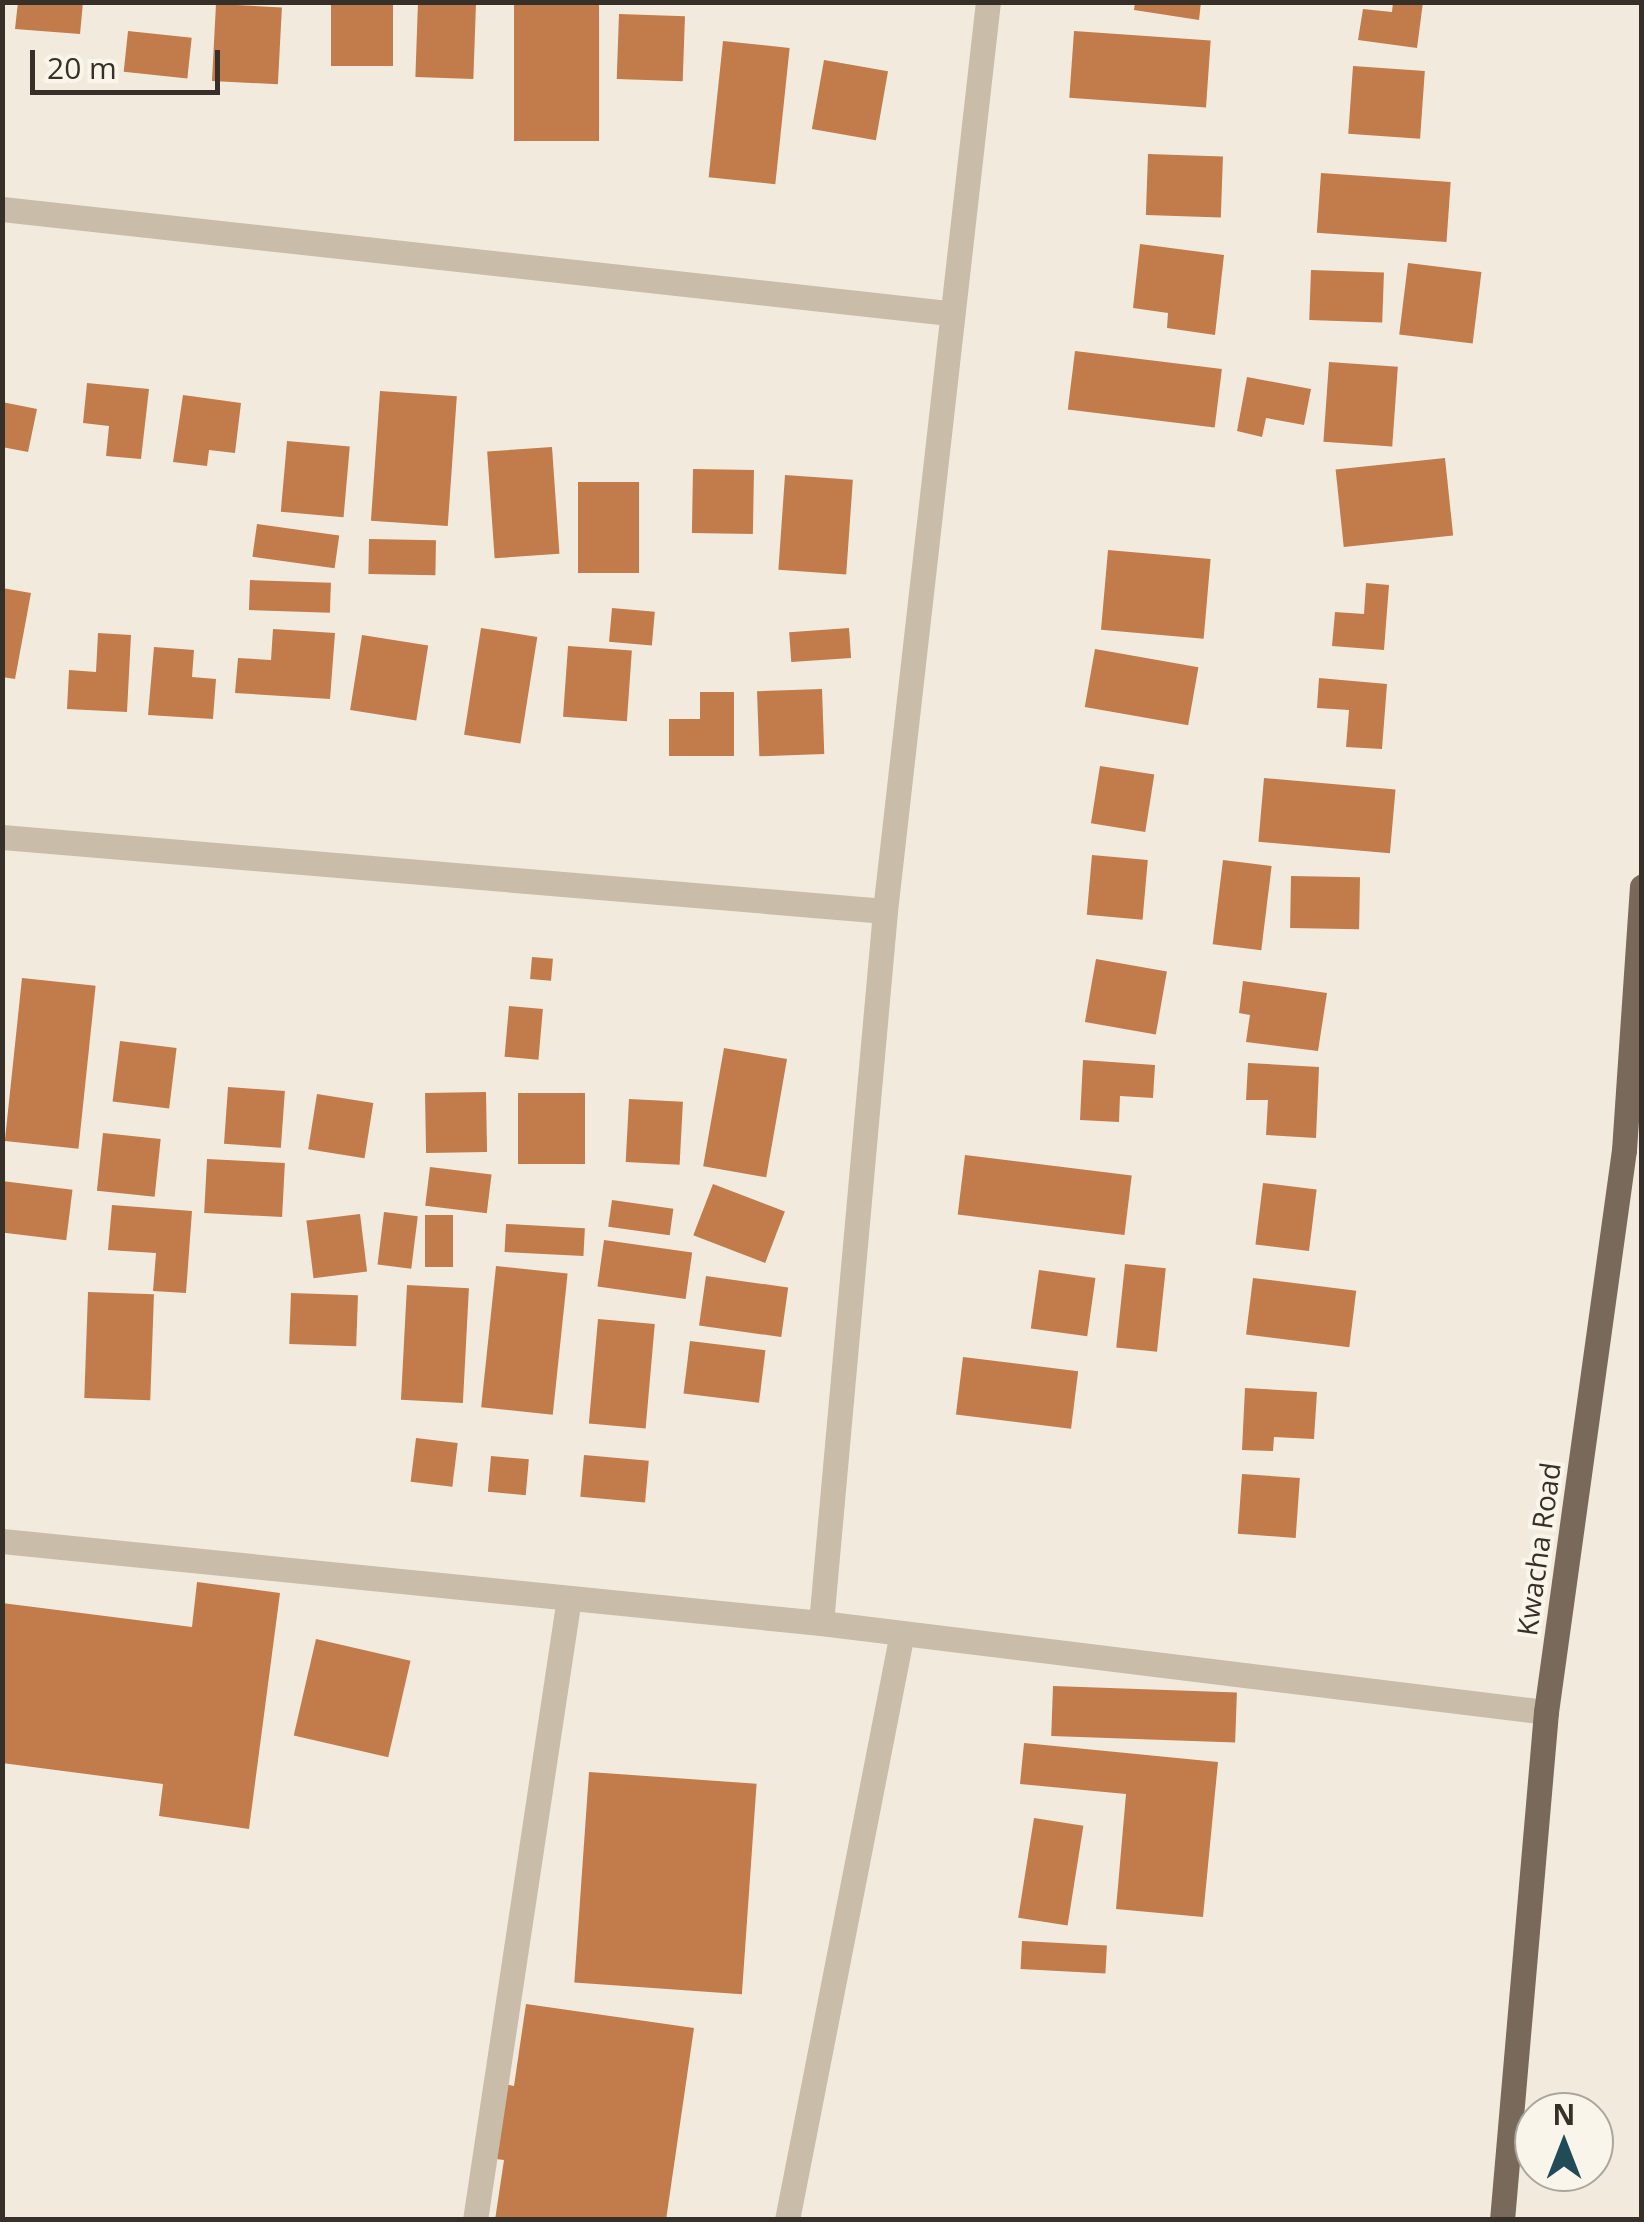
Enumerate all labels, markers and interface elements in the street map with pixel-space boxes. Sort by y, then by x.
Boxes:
scale bar [35,30,225,92]
text: 20 m [47,47,117,88]
street label: Kwacha Road [1509,1460,1567,1638]
north arrow [1514,2092,1614,2192]
text: N [1553,2095,1575,2133]

